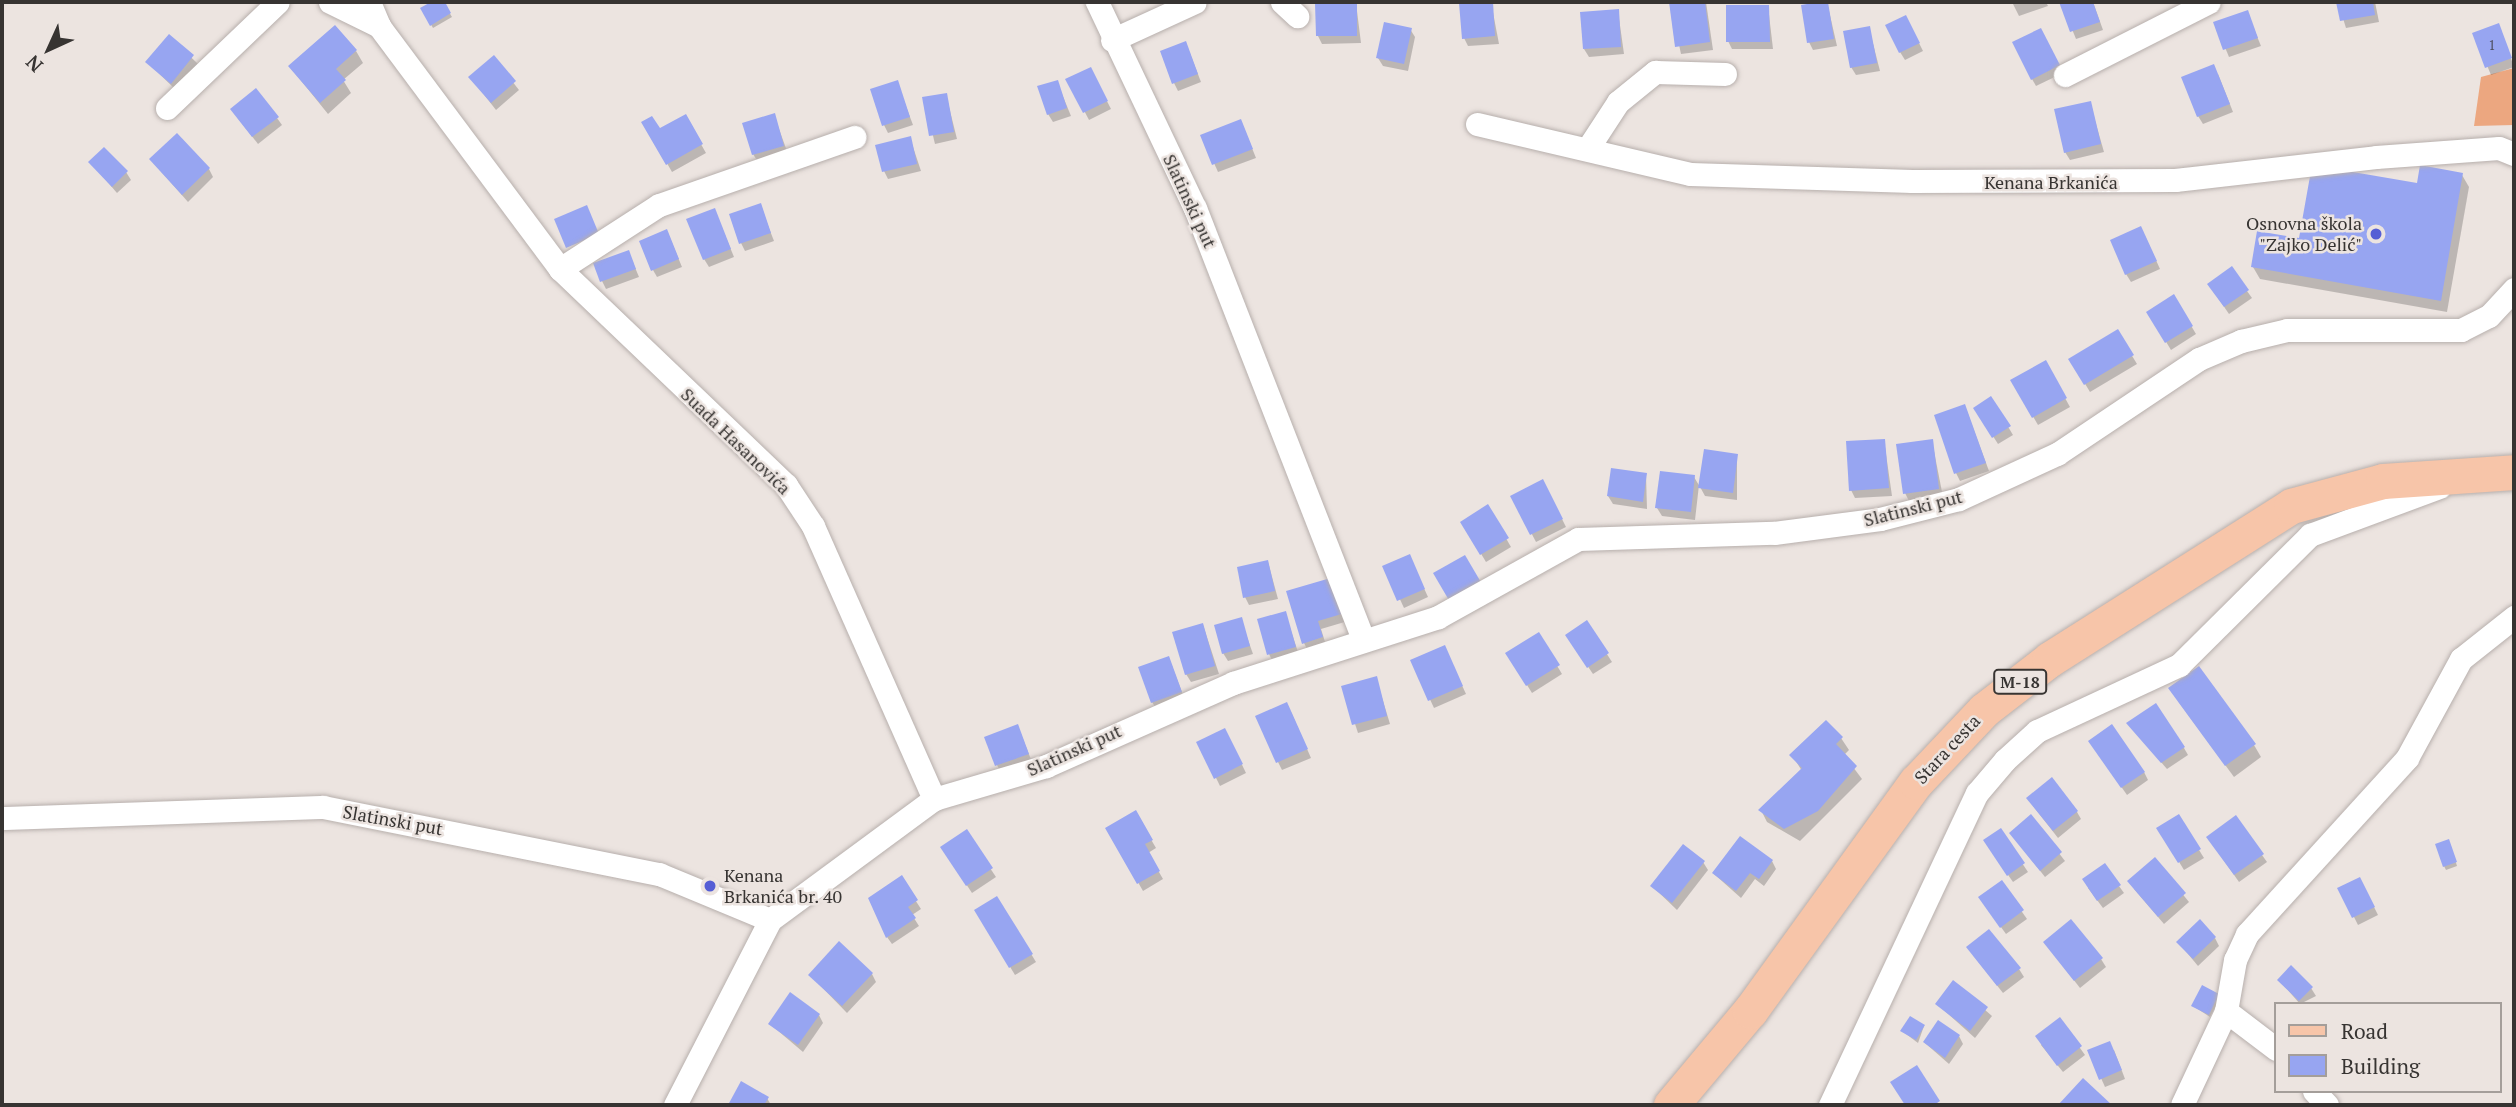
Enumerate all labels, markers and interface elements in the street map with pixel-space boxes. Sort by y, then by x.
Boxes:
north arrow [14,14,84,84]
house number: 1 [2488,37,2496,53]
text: N [20,50,48,78]
street label: Slatinski put [1159,151,1221,251]
street label: Kenana Brkanića [1984,171,2118,193]
place label: Osnovna škola "Zajko Delić" [2246,213,2362,256]
marker: Osnovna škola "Zajko Delić" [2368,226,2384,242]
street label: Suada Hasanovića [677,383,795,499]
street label: Slatinski put [1861,485,1965,531]
road number: M-18 [1992,670,2048,694]
street label: Stara cesta [1910,710,1984,788]
street label: Slatinski put [1023,720,1125,780]
street label: Slatinski put [341,801,445,839]
place label: Kenana Brkanića br. 40 [724,865,843,908]
marker: Kenana Brkanića br. 40 [702,878,718,894]
legend [2274,1002,2502,1093]
text: Road [2341,1017,2388,1045]
text: Building [2341,1052,2420,1080]

